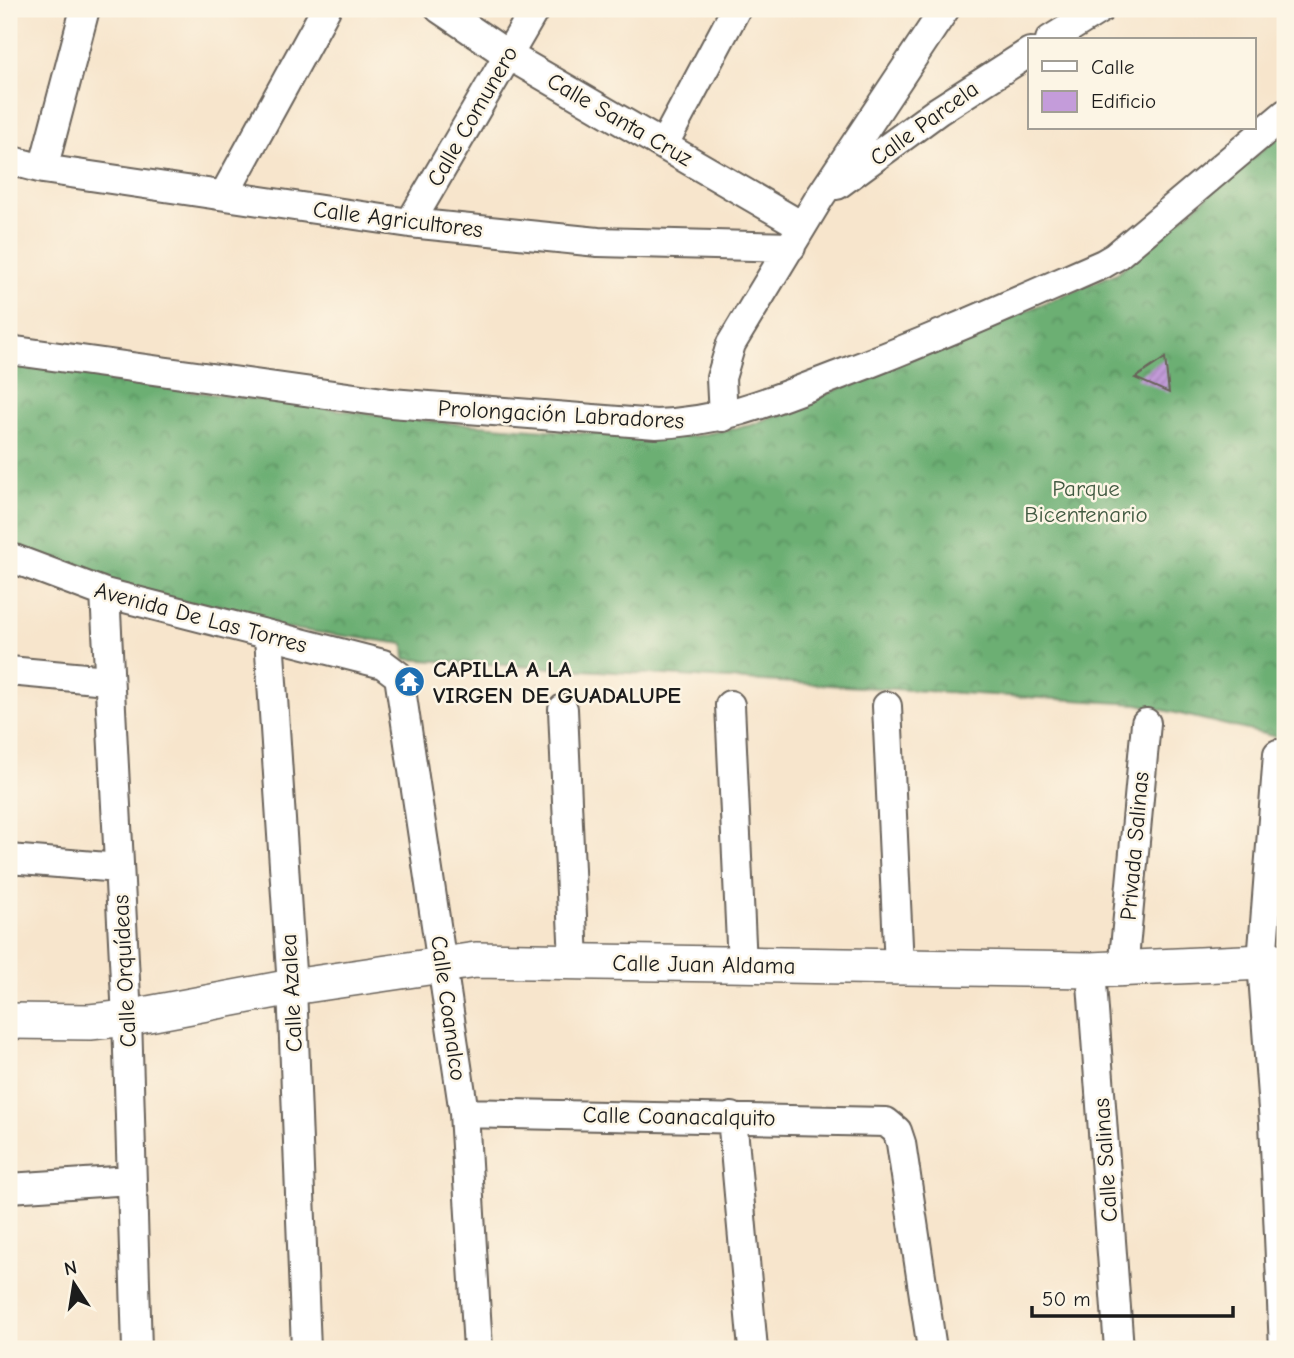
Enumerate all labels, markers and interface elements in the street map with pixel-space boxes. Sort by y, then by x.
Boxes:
legend [1028,38,1256,130]
street label: Calle Comunero [421,41,523,191]
text: Calle [1091,55,1134,79]
street label: Calle Santa Cruz [542,67,697,172]
street label: Calle Parcela [865,75,984,172]
text: Edificio [1091,89,1156,113]
street label: Calle Agricultores [311,196,484,243]
street label: Prolongación Labradores [437,395,685,434]
park label: Parque Bicentenario [1024,475,1148,528]
street label: Avenida De Las Torres [92,576,310,659]
place label: CAPILLA A LA VIRGEN DE GUADALUPE [433,656,681,709]
temple icon: CAPILLA A LA VIRGEN DE GUADALUPE [393,665,427,699]
street label: Privada Salinas [1115,771,1154,921]
street label: Calle Orquídeas [107,894,142,1048]
street label: Calle Azalea [275,933,308,1053]
street label: Calle Coanalco [425,934,472,1082]
street label: Calle Juan Aldama [612,949,796,980]
street label: Calle Salinas [1088,1097,1123,1223]
street label: Calle Coanacalquito [582,1101,776,1132]
north arrow [38,1250,108,1320]
text: N [62,1256,79,1280]
scale bar [1032,1274,1233,1318]
text: 50 m [1042,1287,1091,1311]

